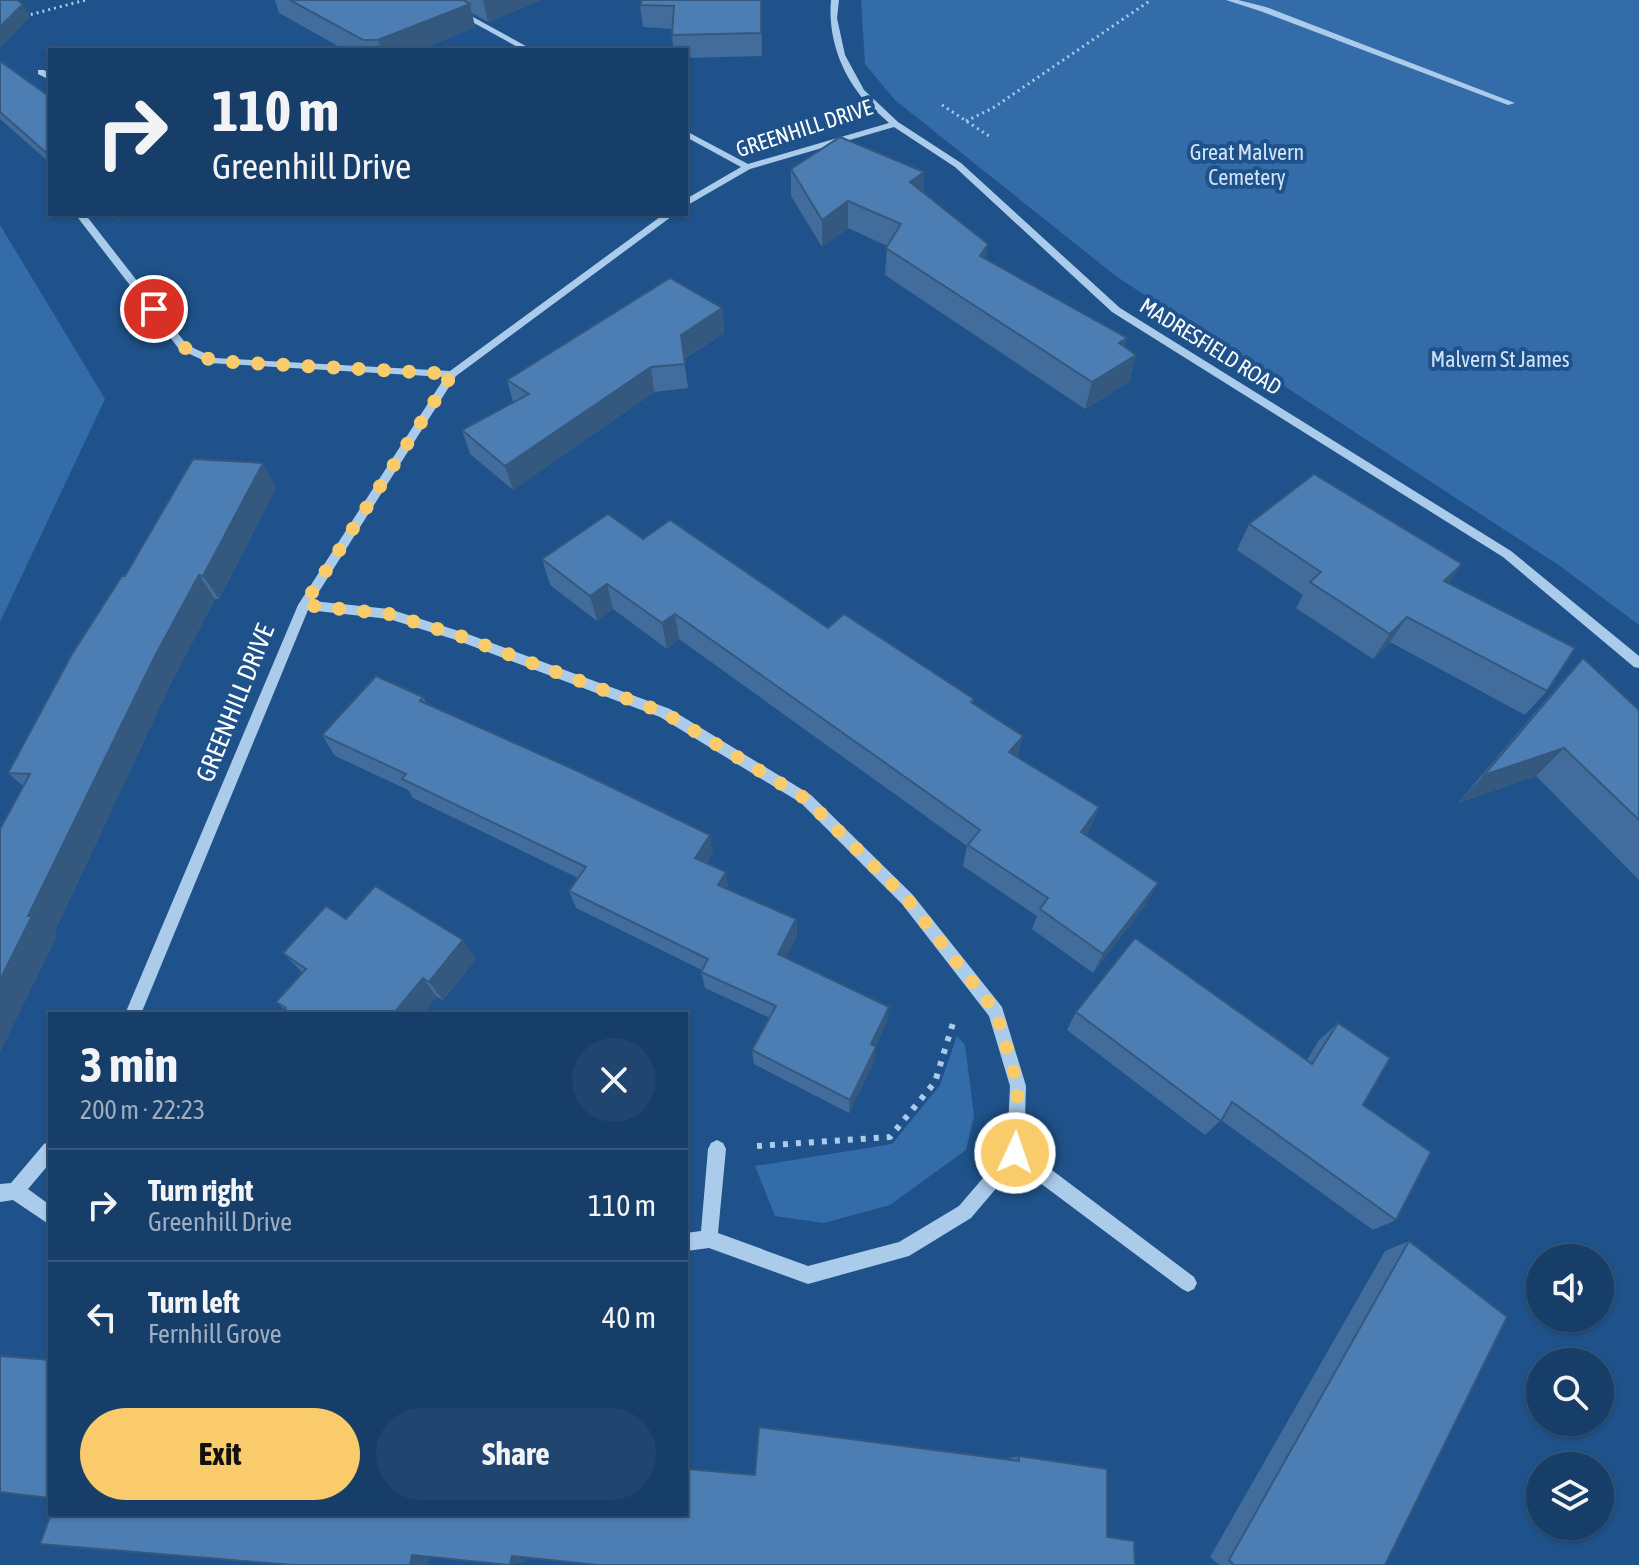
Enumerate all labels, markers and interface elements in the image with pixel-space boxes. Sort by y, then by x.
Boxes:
text: 110 m [212,79,339,143]
icon: right [80,80,184,184]
street label: GREENHILL DRIVE [733,94,876,162]
park label: Great Malvern Cemetery [1190,139,1304,190]
text: Greenhill Drive [212,145,411,187]
pin [120,275,188,343]
icon: arrive [132,287,176,331]
street label: MADRESFIELD ROAD [1135,292,1287,400]
park label: Malvern St James [1430,346,1570,372]
street label: GREENHILL DRIVE [190,620,280,786]
text: 3 min [80,1037,178,1092]
button: close [572,1038,656,1122]
text: 200 m · 22:23 [80,1095,205,1125]
position arrow [973,1111,1057,1195]
text: Turn right [148,1173,254,1207]
icon: right [80,1183,124,1227]
text: 110 m [588,1188,656,1222]
text: Greenhill Drive [148,1207,292,1237]
map controls [1526,1244,1614,1540]
button: sound [1526,1244,1614,1332]
text: Turn left [148,1285,240,1319]
icon: left [80,1295,124,1339]
text: 40 m [602,1300,656,1334]
text: Fernhill Grove [148,1319,282,1349]
button: search [1526,1348,1614,1436]
button: Exit [80,1408,360,1500]
button: Share [376,1408,656,1500]
button: layers [1526,1452,1614,1540]

